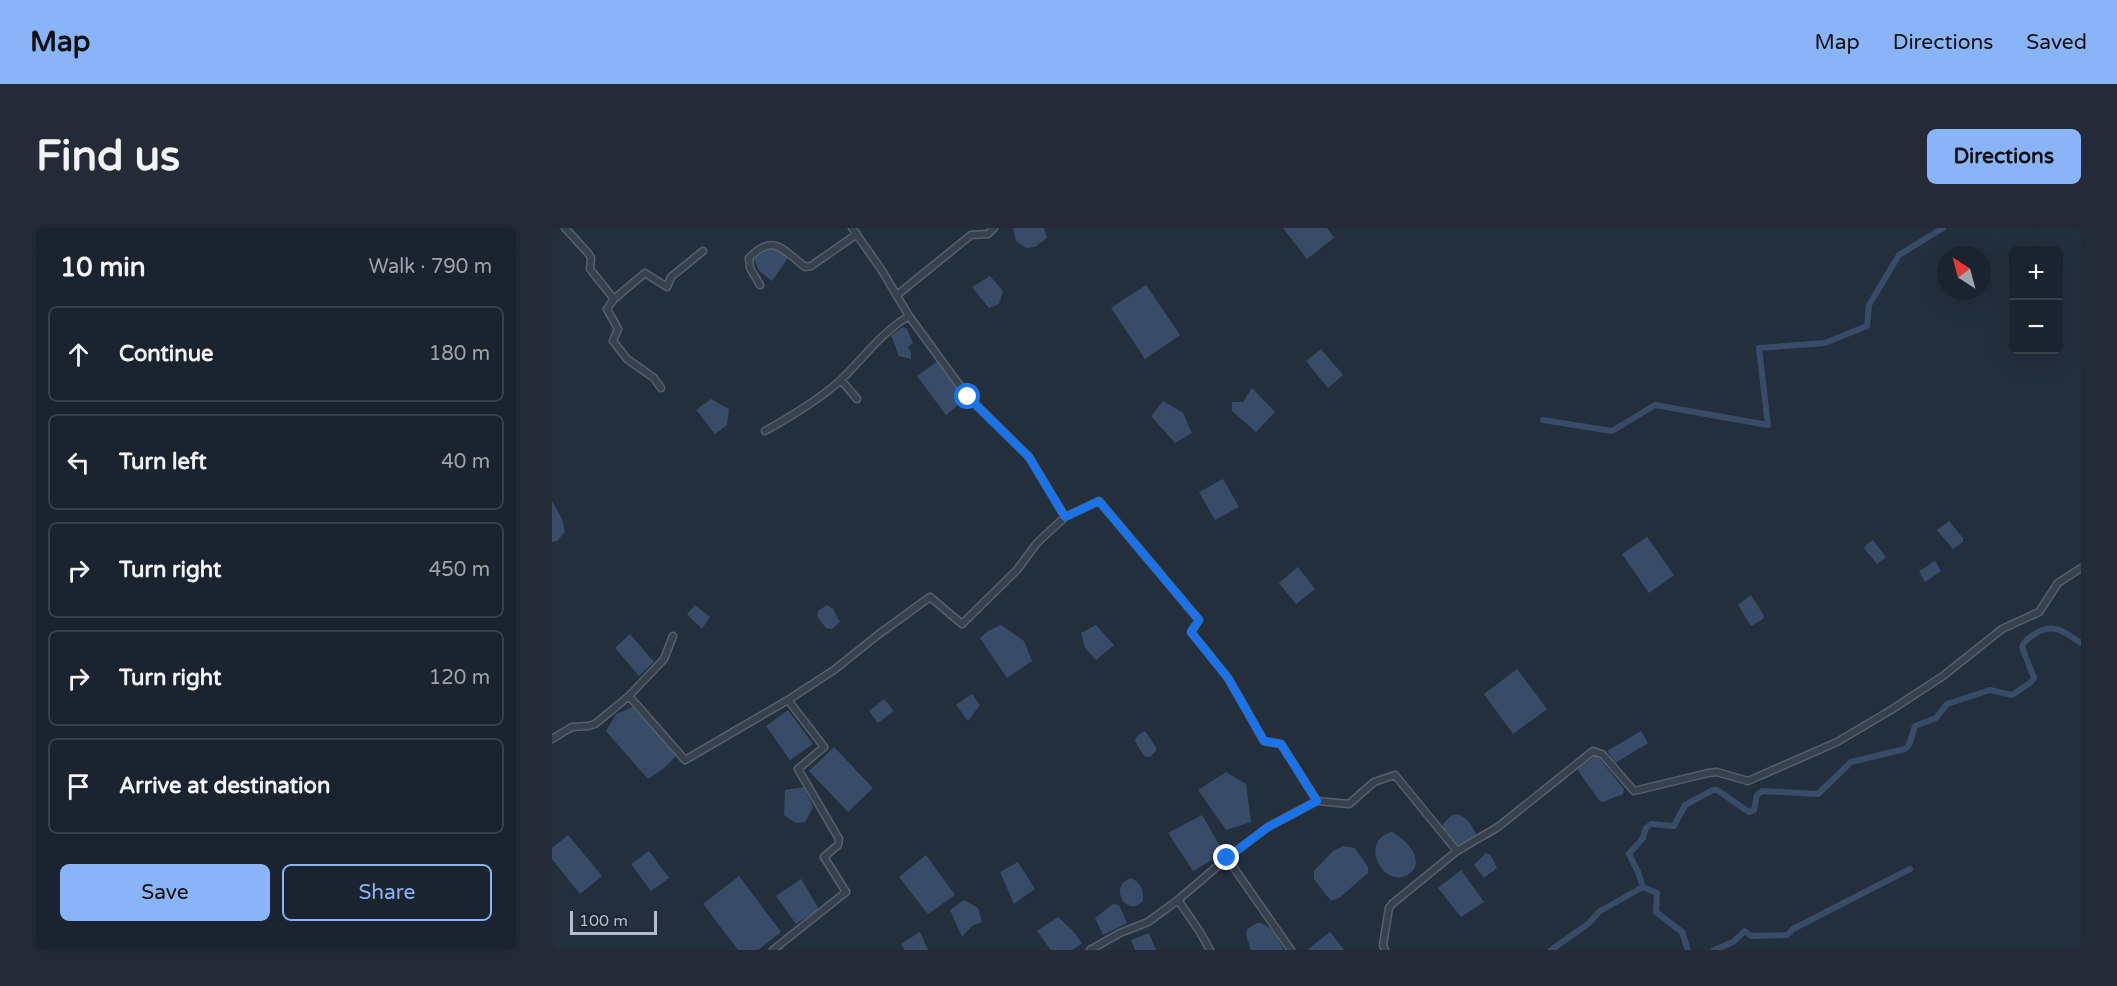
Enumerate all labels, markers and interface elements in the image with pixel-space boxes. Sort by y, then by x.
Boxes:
text: Map [30,25,90,59]
text: Map [1814,30,1860,55]
text: Directions [1893,30,1993,55]
text: Saved [2026,30,2087,55]
button: Directions [1927,129,2081,184]
text: Find us [36,131,180,182]
north arrow [1937,246,1991,300]
map controls [2009,246,2063,354]
button: + [2009,246,2063,300]
text: 10 min [60,252,146,283]
text: Walk · 790 m [369,255,492,279]
button: − [2009,300,2063,354]
icon: ahead [62,338,95,371]
text: Continue [119,341,214,367]
text: 180 m [429,342,490,366]
route start [954,383,980,409]
icon: left [62,446,95,479]
text: Turn left [119,449,207,475]
text: 40 m [441,450,490,474]
icon: right [62,554,95,587]
text: Turn right [119,557,221,583]
text: 450 m [429,558,490,582]
icon: right [62,662,95,695]
text: Turn right [119,665,221,691]
text: 120 m [429,666,490,690]
icon: arrive [62,770,95,803]
text: Arrive at destination [119,773,330,799]
route end [1213,844,1239,870]
button: Save [60,864,270,921]
button: Share [282,864,492,921]
scale bar [570,908,657,936]
text: 100 m [579,911,628,931]

